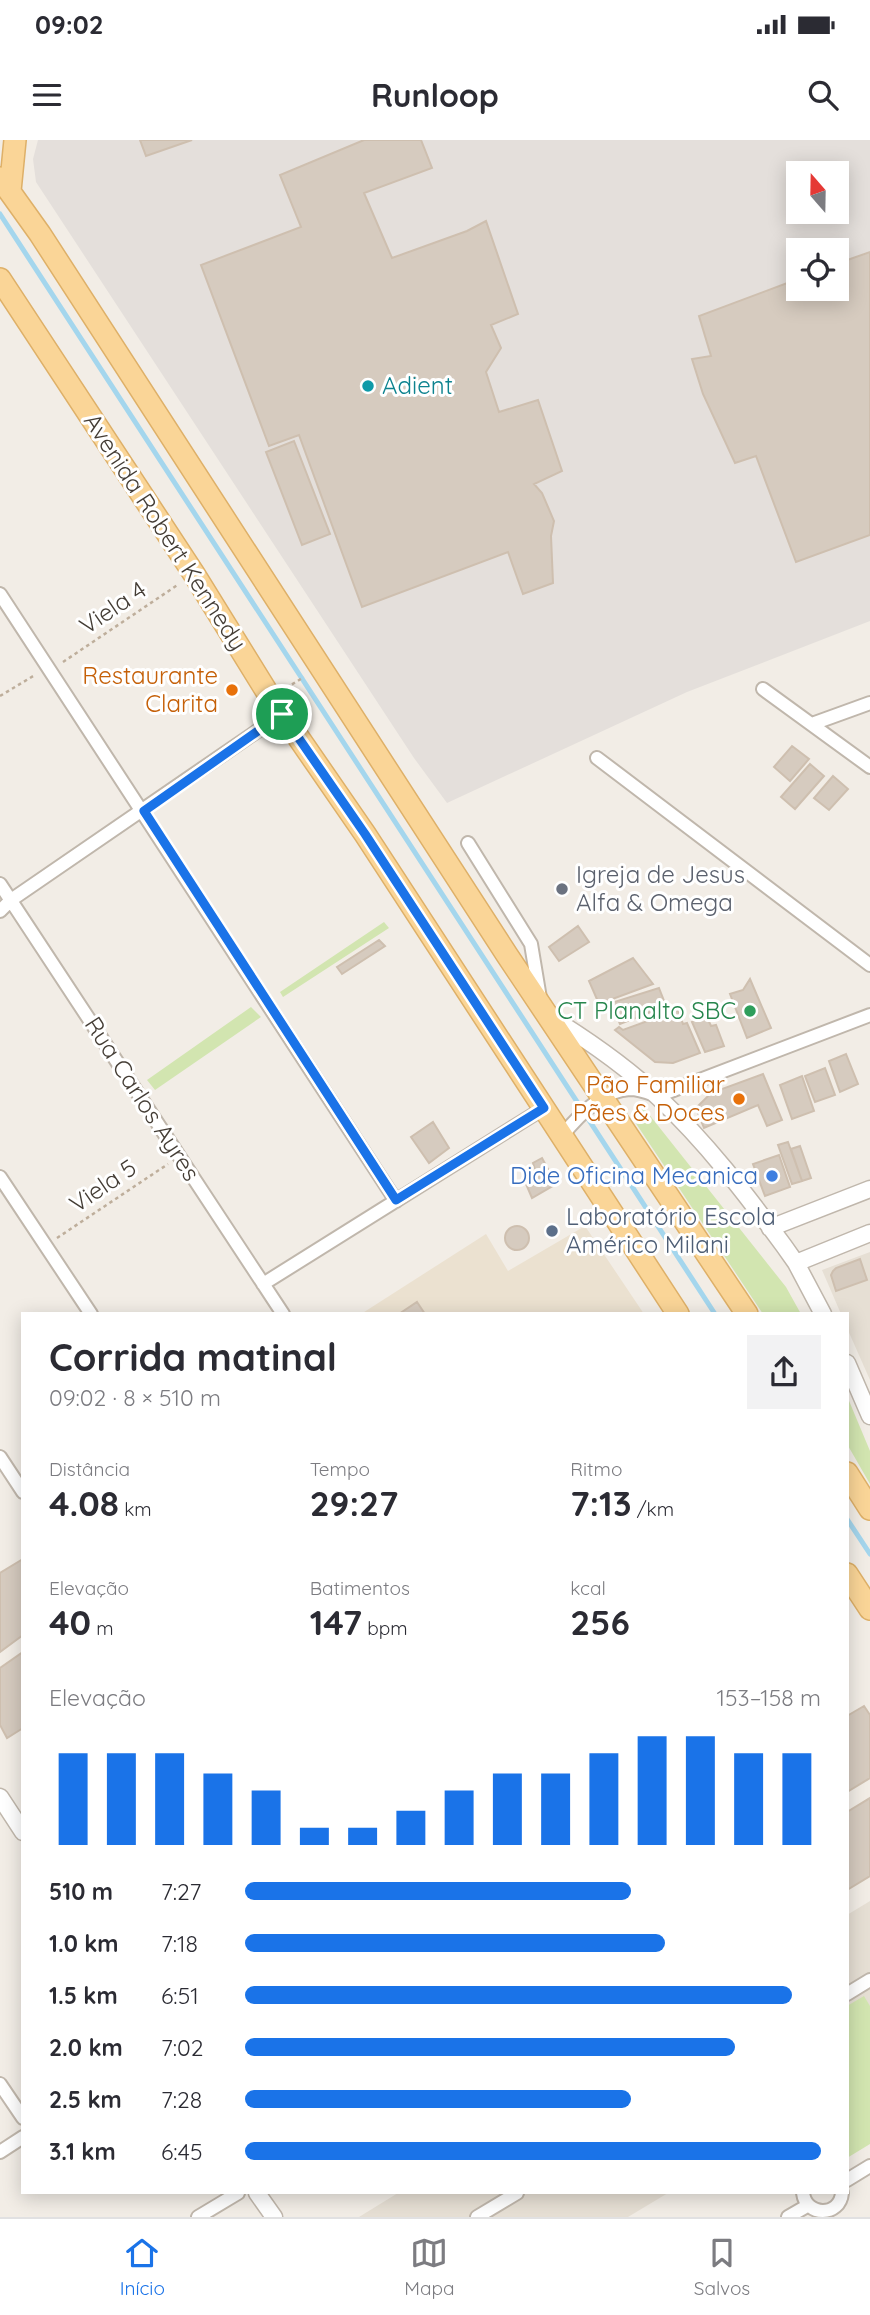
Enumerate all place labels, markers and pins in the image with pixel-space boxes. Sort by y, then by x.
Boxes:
place label: Adient [382,370,453,400]
marker: Adient [360,378,376,394]
place label: Restaurante Clarita [82,660,218,718]
marker: Restaurante Clarita [224,682,240,698]
pin [252,684,312,744]
place label: Igreja de Jesus Alfa & Omega [576,859,745,917]
marker: Igreja de Jesus Alfa & Omega [554,881,570,897]
place label: CT Planalto SBC [557,995,736,1025]
marker: CT Planalto SBC [742,1003,758,1019]
place label: Pão Familiar Pães & Doces [573,1069,725,1127]
marker: Pão Familiar Pães & Doces [731,1091,747,1107]
place label: Dide Oficina Mecanica [510,1160,758,1190]
marker: Dide Oficina Mecanica [764,1168,780,1184]
place label: Laboratório Escola Américo Milani [566,1201,776,1259]
marker: Laboratório Escola Américo Milani [544,1223,560,1239]

